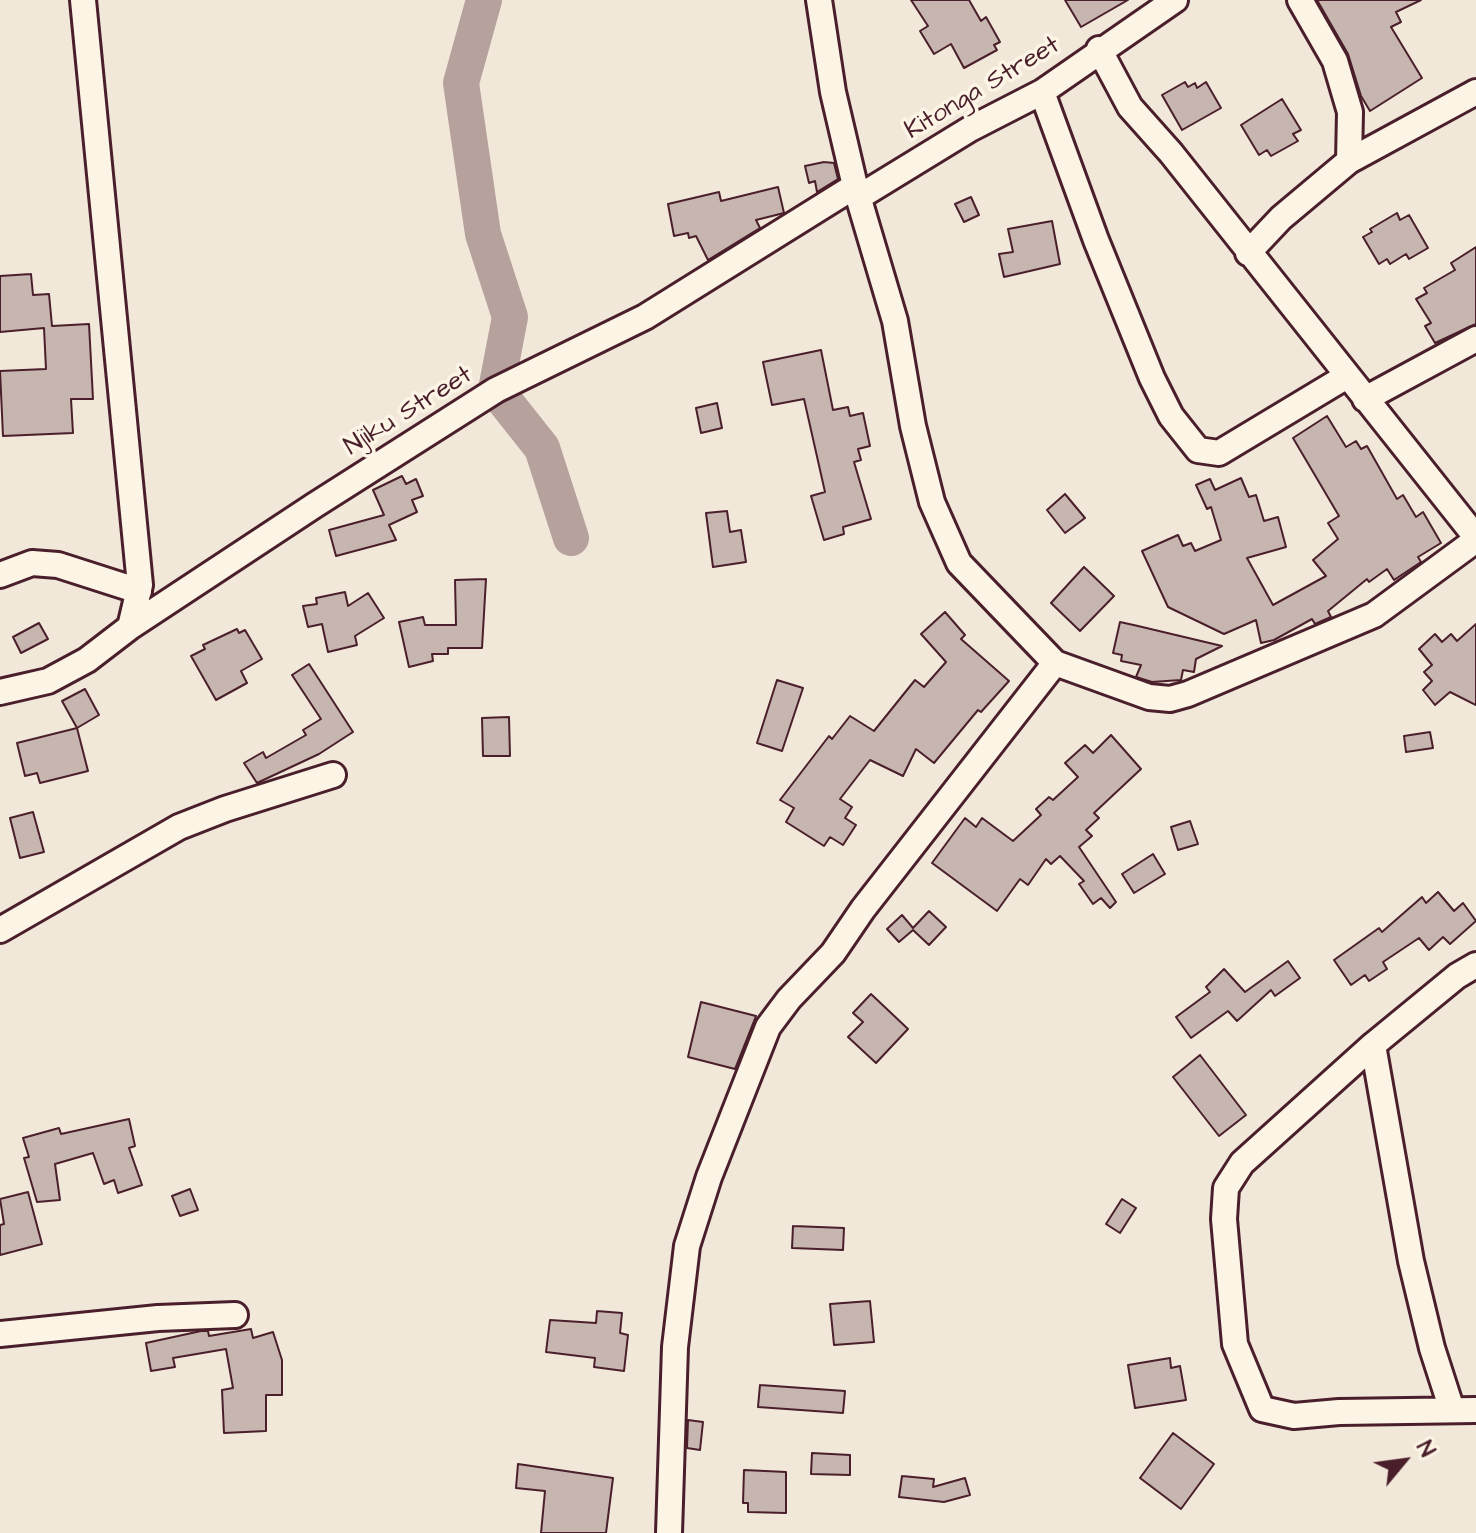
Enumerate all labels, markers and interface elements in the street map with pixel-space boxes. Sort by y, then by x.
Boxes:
street label: Kitonga Street [900,31,1066,147]
street label: Njiku Street [339,360,479,464]
north arrow [1364,1421,1444,1501]
text: N [1409,1436,1442,1463]

